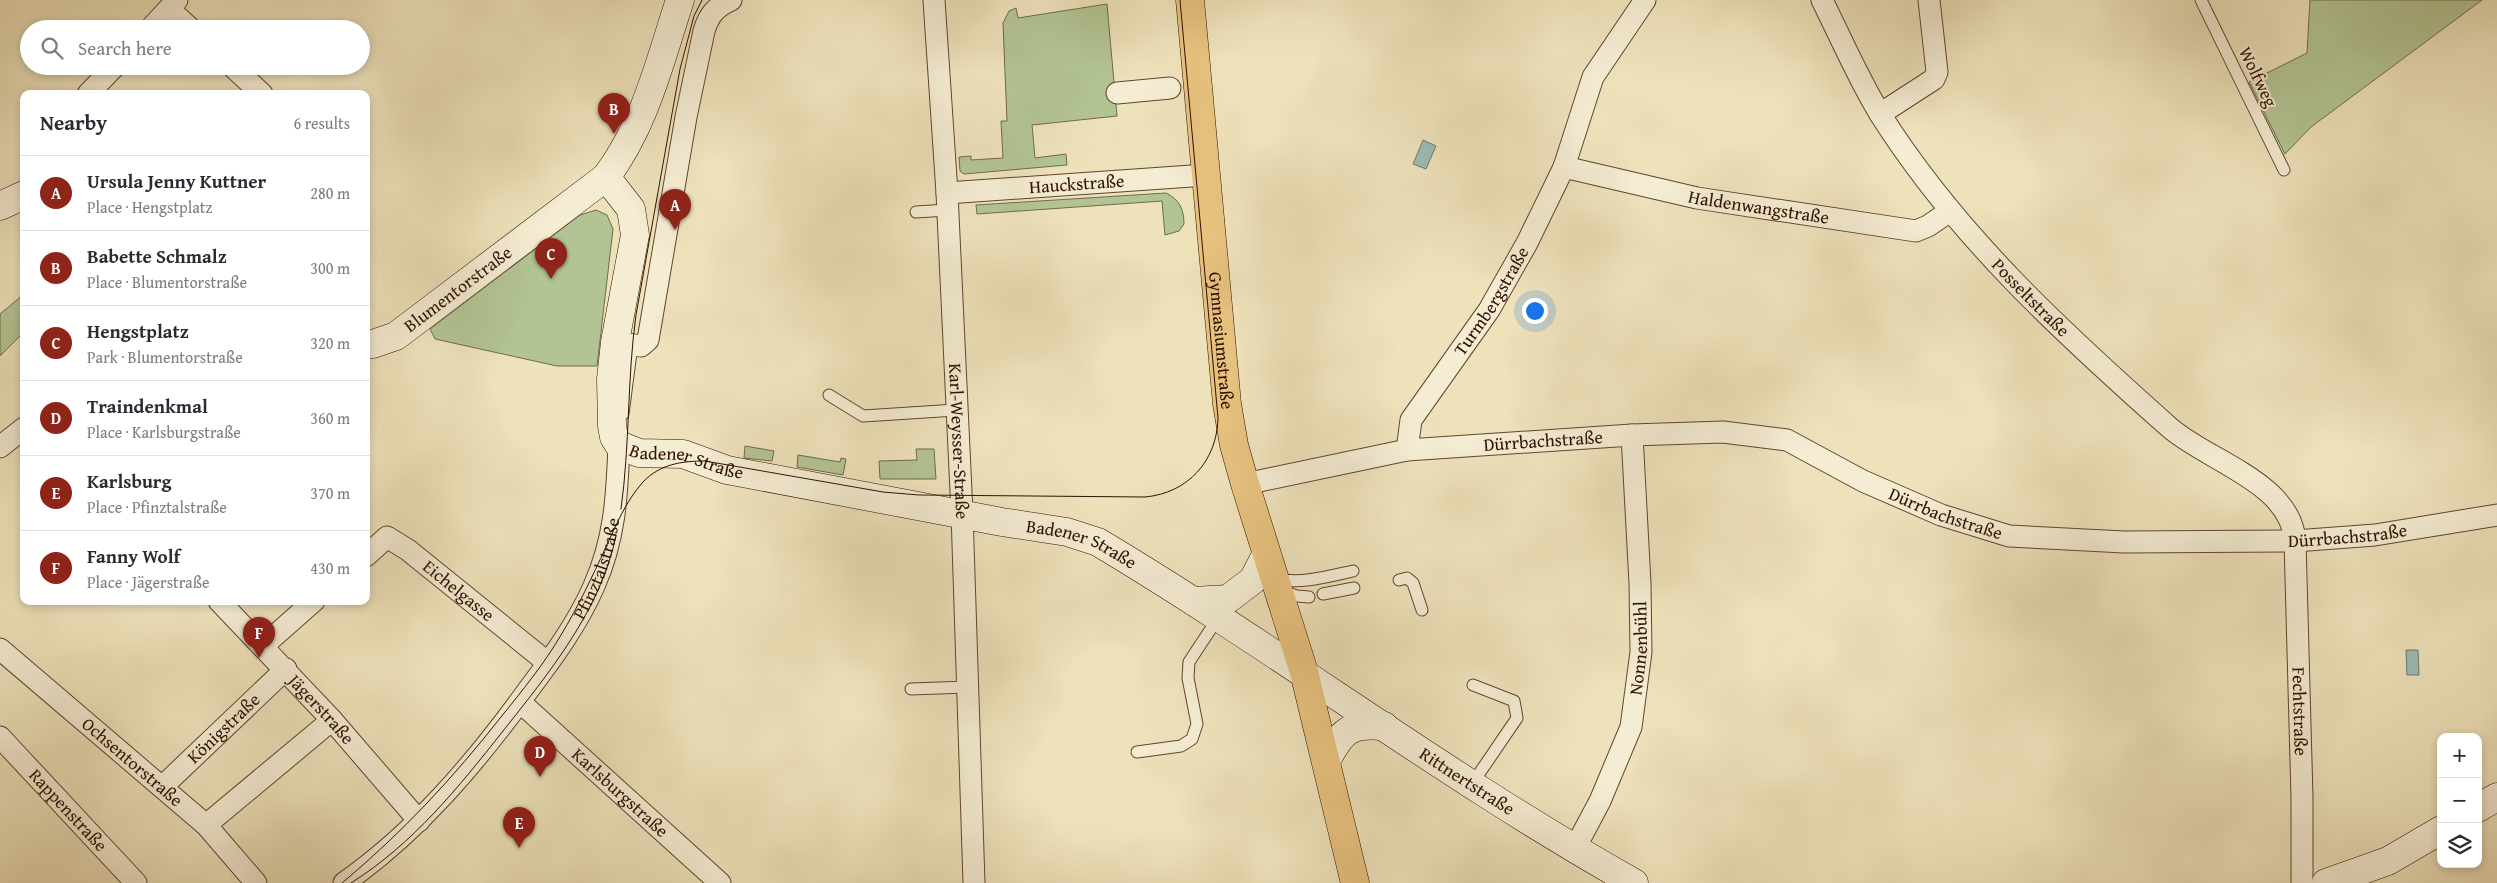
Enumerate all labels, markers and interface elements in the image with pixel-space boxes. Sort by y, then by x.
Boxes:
search box [20,20,370,75]
icon: search [38,34,66,62]
text: Search here [78,34,172,62]
street label: Wolfweg [2232,42,2285,112]
pin: B [598,93,630,134]
text: Nearby [40,107,107,138]
text: 6 results [293,111,350,135]
text: Ursula Jenny Kuttner [87,167,266,195]
street label: Hauckstraße [1028,167,1125,200]
text: A [51,181,61,205]
text: 280 m [310,181,350,205]
street label: Haldenwangstraße [1686,182,1831,231]
pin: A [659,189,691,230]
text: Place · Hengstplatz [87,195,212,219]
pin: C [535,238,567,279]
street label: Blumentorstraße [398,239,517,339]
street label: Turmbergstraße [1447,241,1535,361]
text: Babette Schmalz [87,242,227,270]
street label: Posseltstraße [1986,252,2076,343]
text: B [51,256,61,280]
text: 300 m [310,256,350,280]
text: Place · Blumentorstraße [87,270,247,294]
street label: Gymnasiumstraße [1202,271,1242,411]
your location [1522,298,1548,324]
text: Hengstplatz [87,317,189,345]
text: C [51,331,61,355]
text: 320 m [310,331,350,355]
text: Park · Blumentorstraße [87,345,243,369]
street label: Karl-Weysser-Straße [942,363,976,520]
text: Traindenkmal [87,392,208,420]
text: D [51,406,61,430]
text: 360 m [310,406,350,430]
text: Place · Karlsburgstraße [87,420,241,444]
street label: Dürrbachstraße [1483,423,1604,458]
street label: Badener Straße [625,436,746,486]
text: Karlsburg [87,467,172,495]
street label: Dürrbachstraße [1885,480,2006,546]
text: E [52,481,60,505]
text: 370 m [310,481,350,505]
text: Place · Pfinztalstraße [87,495,227,519]
street label: Badener Straße [1025,512,1142,576]
street label: Pfinztalstraße [566,516,626,624]
street label: Dürrbachstraße [2288,516,2409,554]
text: Fanny Wolf [87,542,180,570]
street label: Eichelgasse [417,553,501,628]
text: F [52,556,60,580]
text: 430 m [310,556,350,580]
text: Place · Jägerstraße [87,570,210,594]
street label: Nonnenbühl [1621,601,1654,697]
pin: F [243,617,275,658]
street label: Jägerstraße [281,666,361,750]
street label: Fechtstraße [2285,667,2315,756]
street label: Königstraße [180,686,266,770]
street label: Ochsentorstraße [76,711,189,813]
map controls [2437,733,2482,868]
button: + [2437,733,2482,778]
pin: D [524,736,556,777]
street label: Rittnertstraße [1414,740,1520,822]
street label: Karlsburgstraße [566,741,675,843]
street label: Rappenstraße [23,762,114,858]
button: − [2437,778,2482,823]
pin: E [503,807,535,848]
button: layers [2437,823,2482,868]

